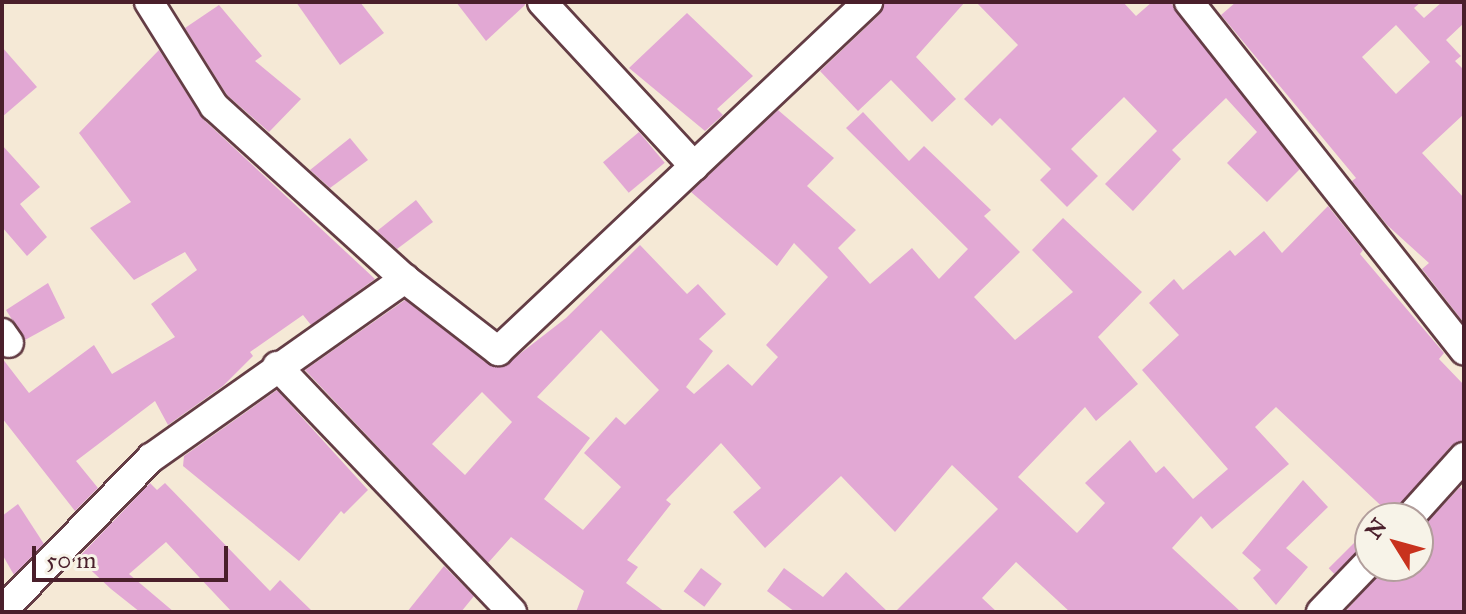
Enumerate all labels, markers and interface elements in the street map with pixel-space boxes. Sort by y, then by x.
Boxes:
north arrow [1354,502,1434,582]
text: N [1360,513,1392,544]
scale bar [36,530,232,580]
text: 50 m [46,545,96,575]

